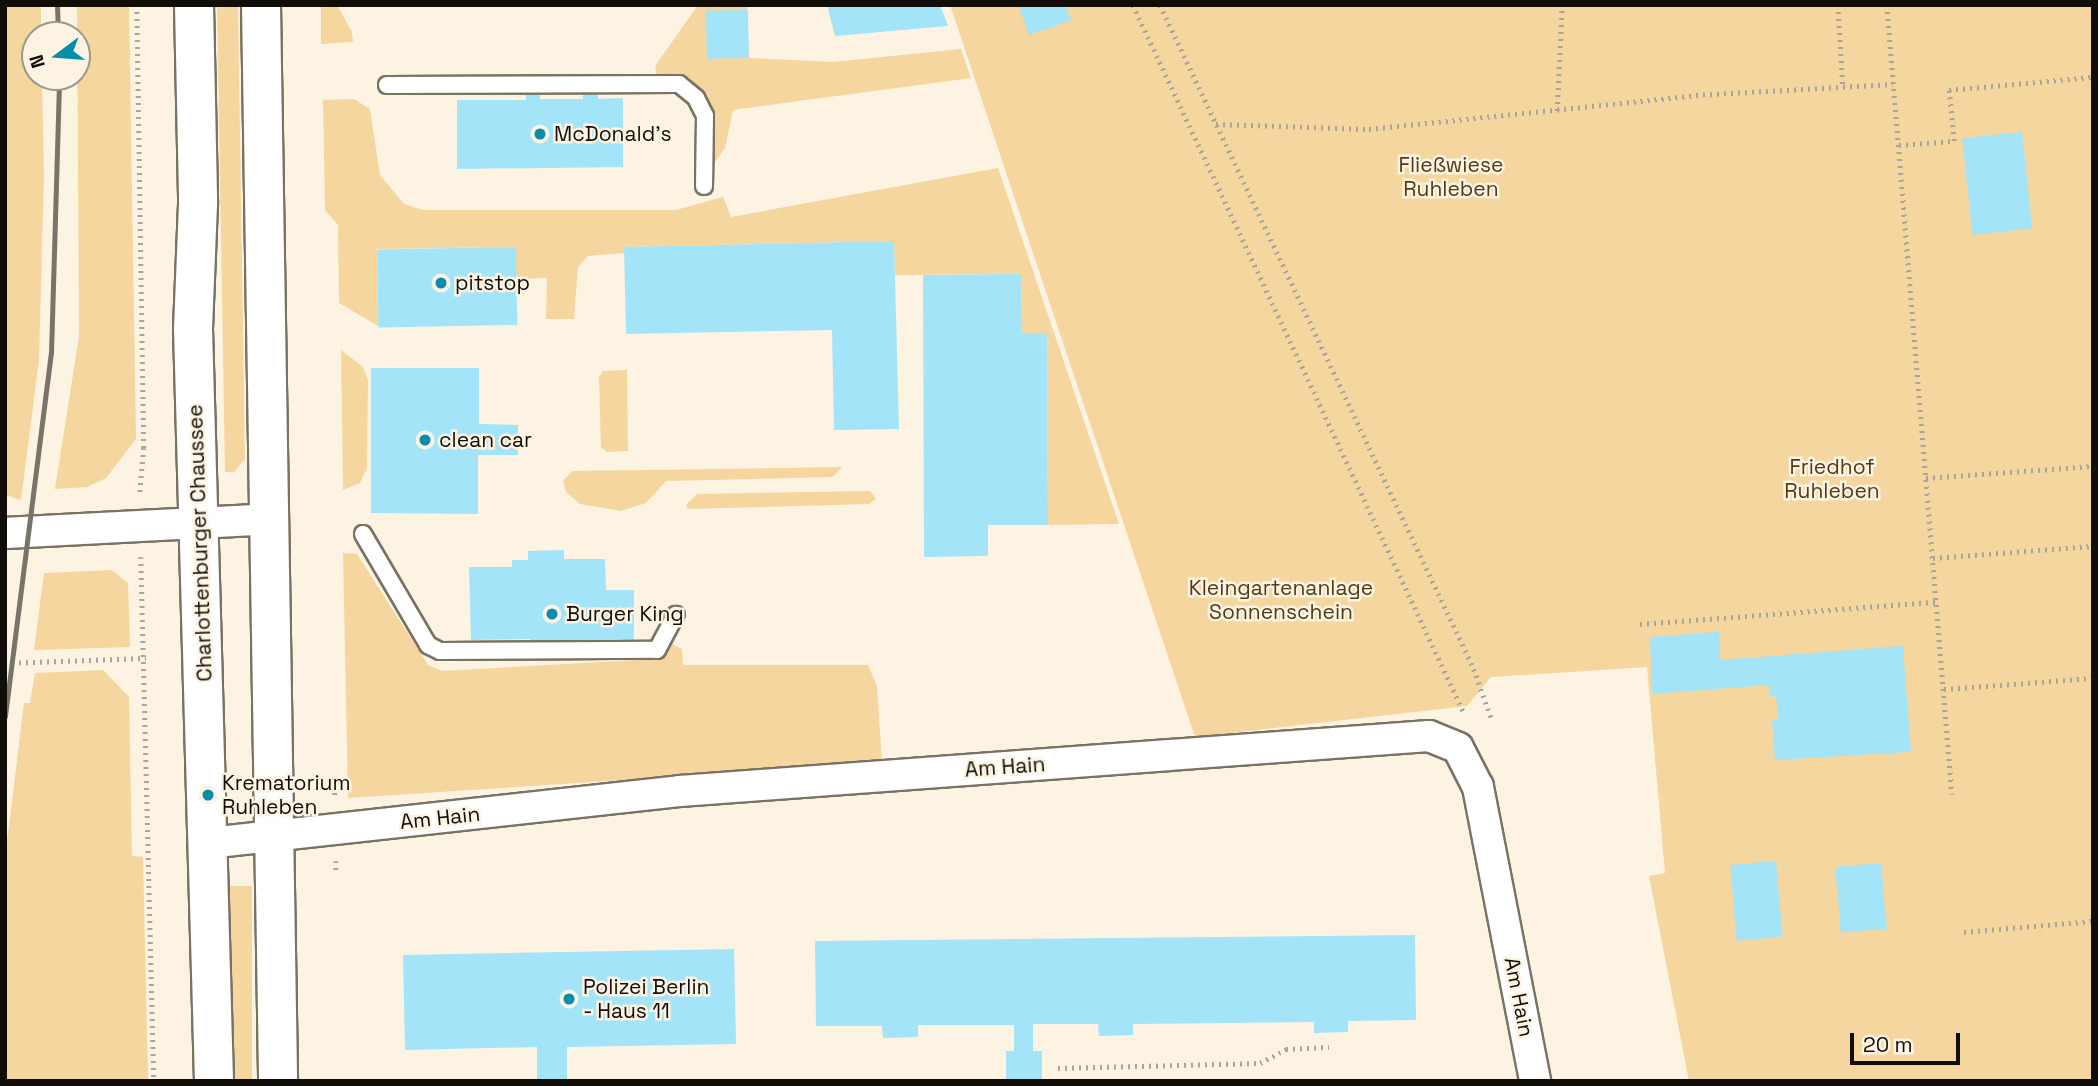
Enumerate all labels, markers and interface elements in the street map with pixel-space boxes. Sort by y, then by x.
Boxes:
north arrow [21,21,91,91]
text: N [23,52,51,71]
place label: McDonald's [554,121,672,147]
marker: McDonald's [532,126,548,142]
park label: Fließwiese Ruhleben [1399,152,1503,202]
place label: pitstop [455,270,530,296]
marker: pitstop [433,275,449,291]
street label: Charlottenburger Chaussee [183,404,217,682]
place label: clean car [439,427,532,453]
marker: clean car [417,432,433,448]
park label: Friedhof Ruhleben [1784,454,1880,504]
park label: Kleingartenanlage Sonnenschein [1189,575,1373,625]
place label: Burger King [566,601,684,627]
marker: Burger King [544,606,560,622]
street label: Am Hain [964,752,1046,782]
place label: Krematorium Ruhleben [222,770,350,820]
marker: Krematorium Ruhleben [200,787,216,803]
street label: Am Hain [399,801,481,835]
street label: Am Hain [1499,955,1539,1039]
place label: Polizei Berlin - Haus 11 [583,974,709,1024]
marker: Polizei Berlin - Haus 11 [561,991,577,1007]
scale bar [1853,1020,1963,1064]
text: 20 m [1863,1031,1913,1058]

